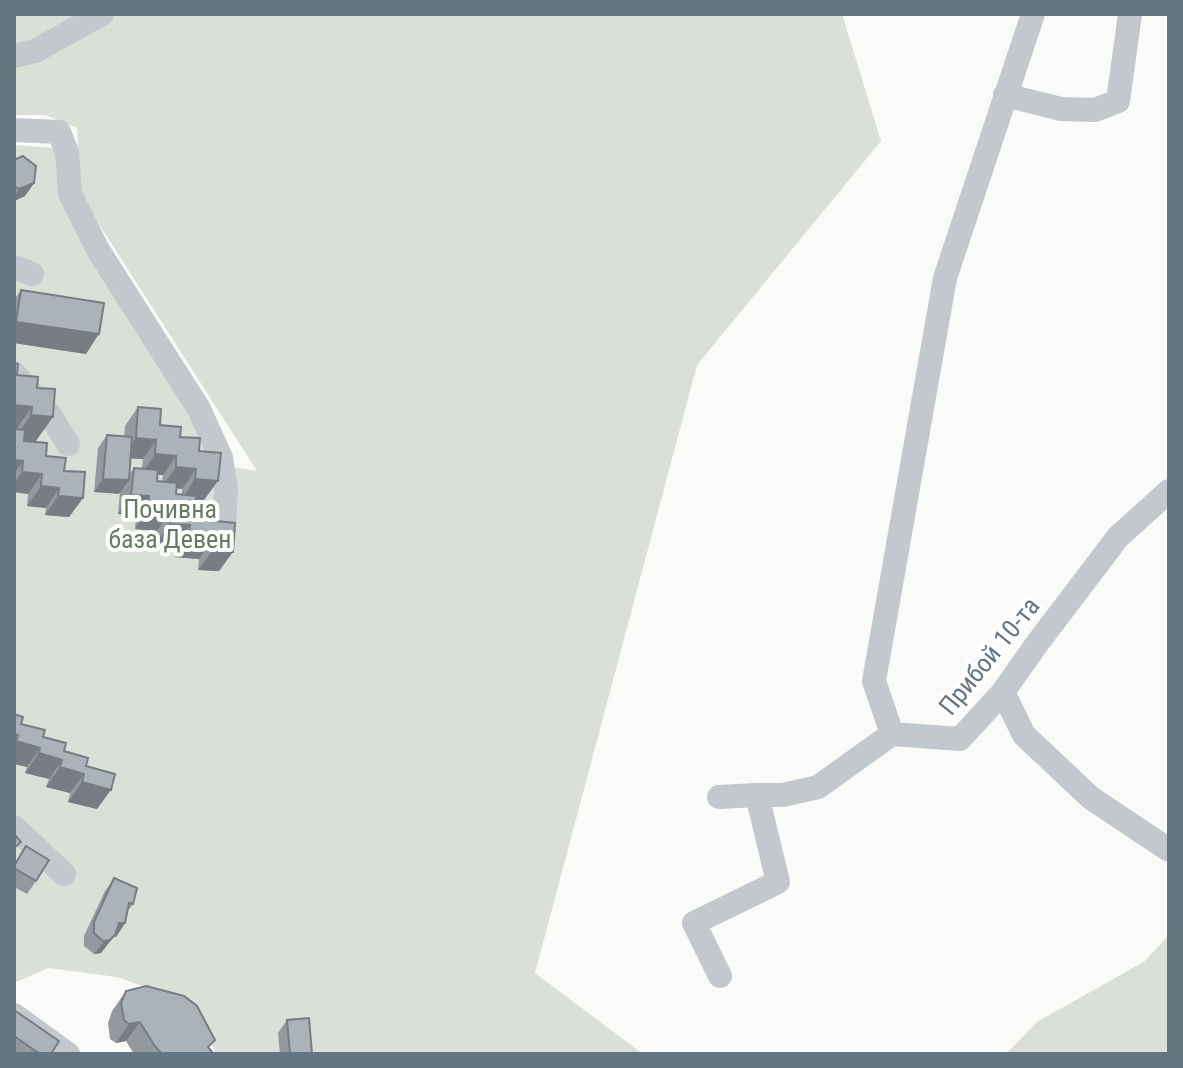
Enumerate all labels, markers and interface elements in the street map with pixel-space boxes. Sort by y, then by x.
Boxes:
park label: Почивна база Девен [109,494,231,554]
street label: Прибой 10-та [933,591,1045,721]

